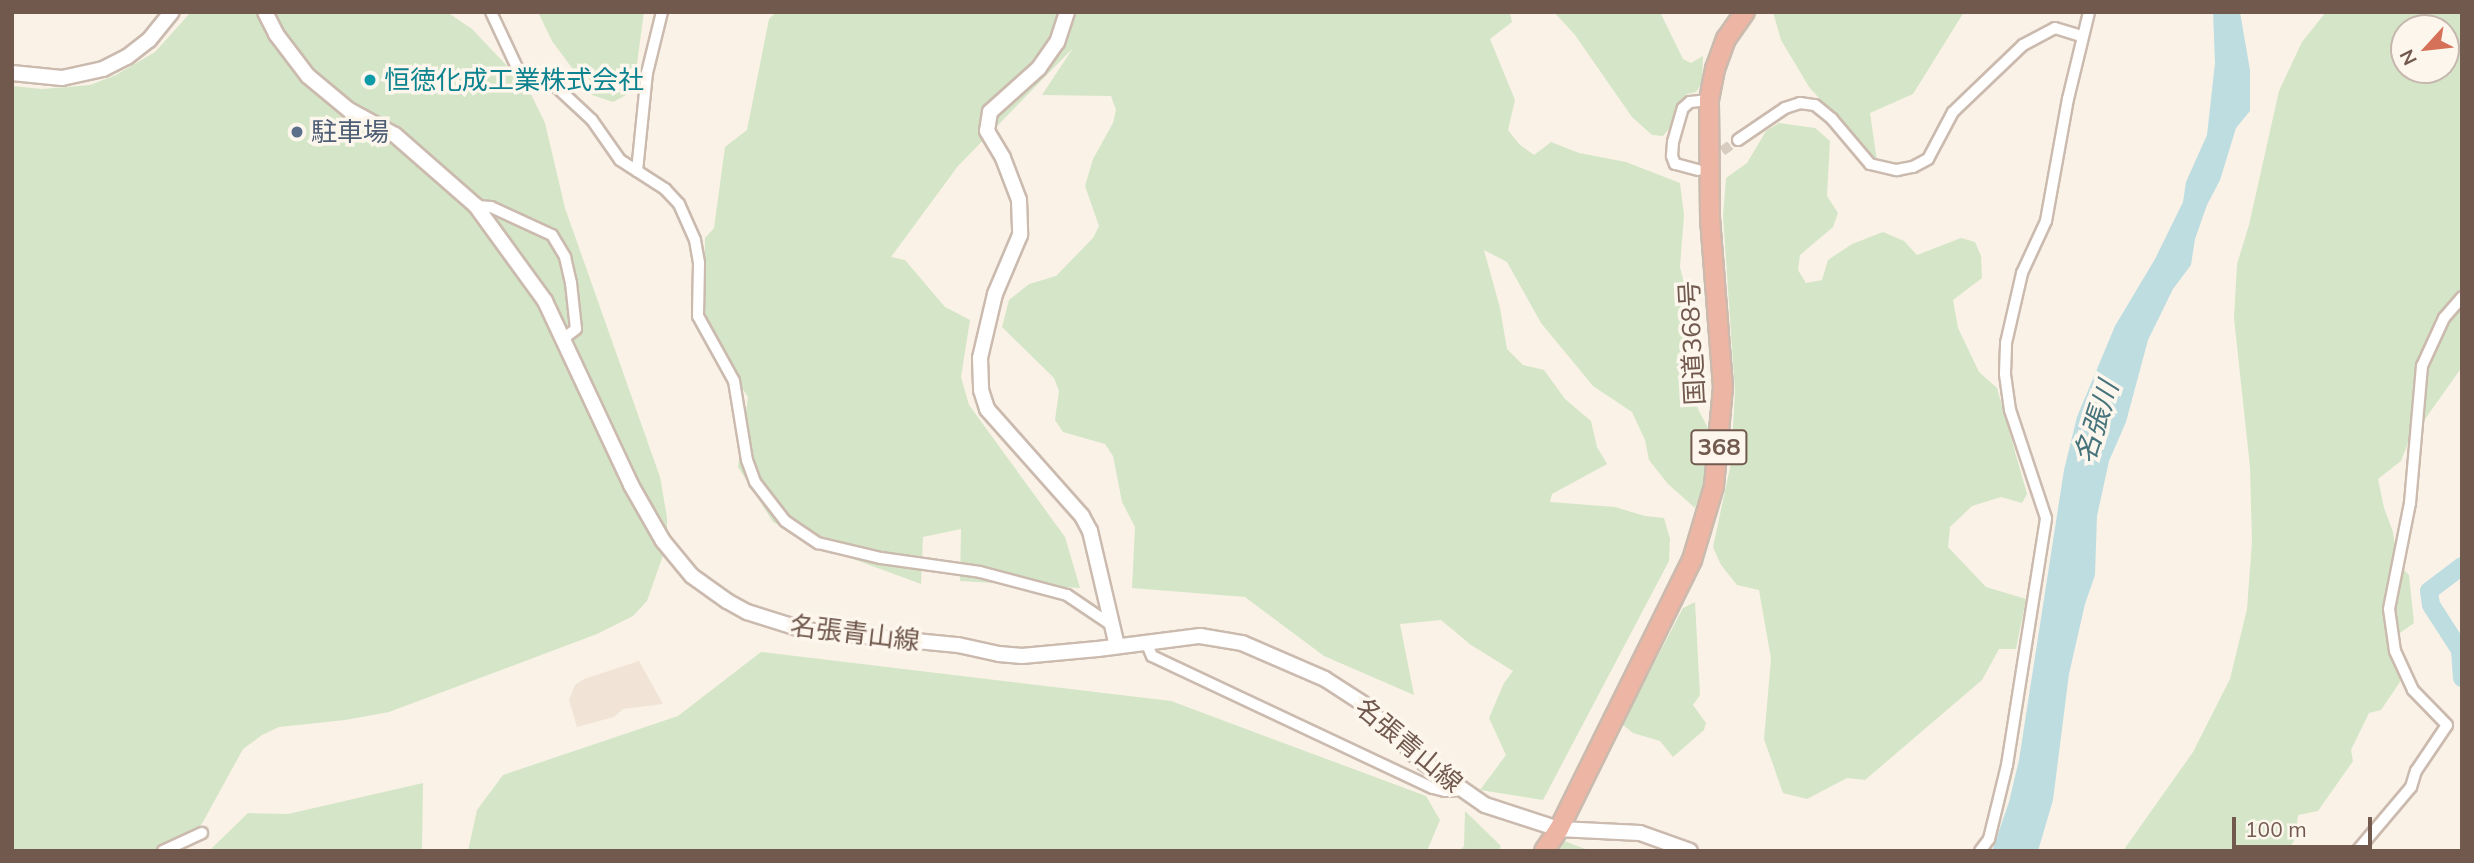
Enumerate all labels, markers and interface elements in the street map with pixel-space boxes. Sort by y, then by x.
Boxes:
north arrow [2390,14,2460,84]
text: N [2394,46,2422,69]
place label: 恒徳化成工業株式会社 [384,64,644,96]
marker: 恒徳化成工業株式会社 [362,72,378,88]
place label: 駐車場 [311,116,389,148]
marker: 駐車場 [289,124,305,140]
street label: 国道368号 [1673,280,1711,406]
water label: 名張川 [2067,377,2125,467]
road number: 368 [1689,426,1749,467]
street label: 名張青山線 [789,610,921,656]
street label: 名張青山線 [1349,691,1469,799]
scale bar [2236,804,2376,848]
text: 100 m [2245,816,2307,842]

